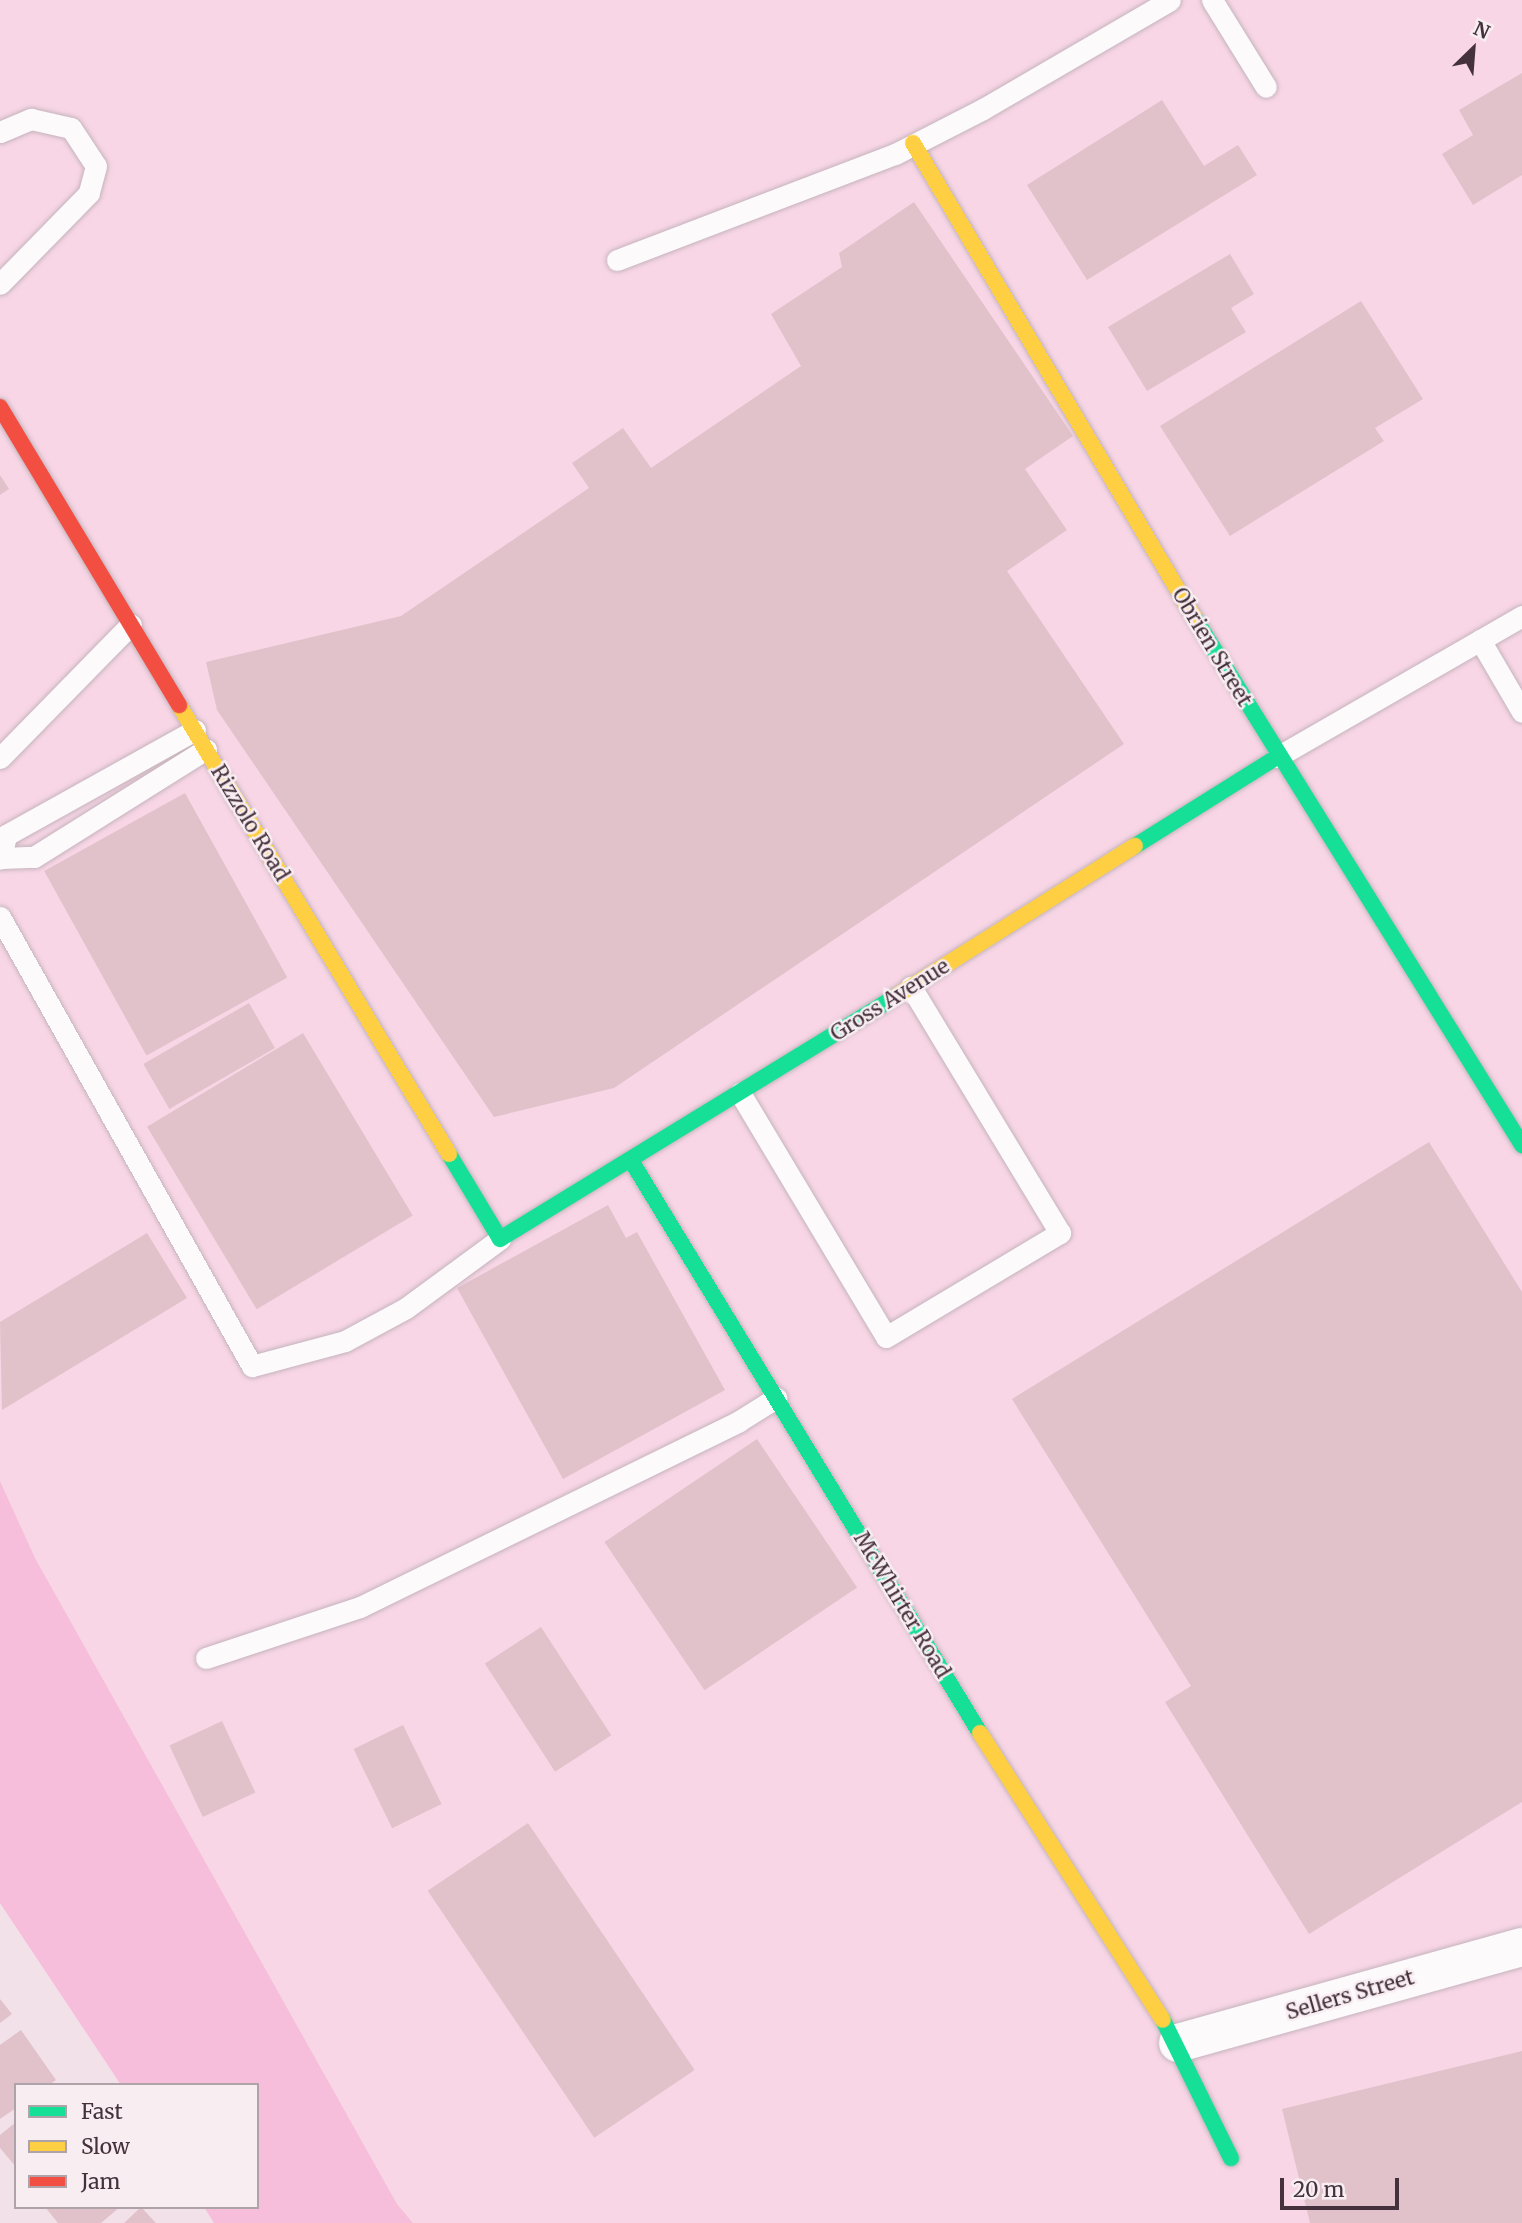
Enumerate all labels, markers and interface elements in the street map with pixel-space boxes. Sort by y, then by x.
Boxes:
north arrow [1438,14,1508,84]
text: N [1470,16,1494,44]
street label: Obrien Street [1167,583,1257,711]
street label: Rizzolo Road [205,760,295,886]
street label: Gross Avenue [826,953,954,1047]
street label: McWhirter Road [848,1527,956,1683]
street label: Sellers Street [1283,1965,1417,2025]
legend [14,2083,259,2209]
text: Fast [81,2098,123,2125]
text: Slow [81,2133,130,2160]
scale bar [1284,2164,1403,2208]
text: Jam [81,2168,120,2195]
text: 20 m [1293,2176,1344,2203]

